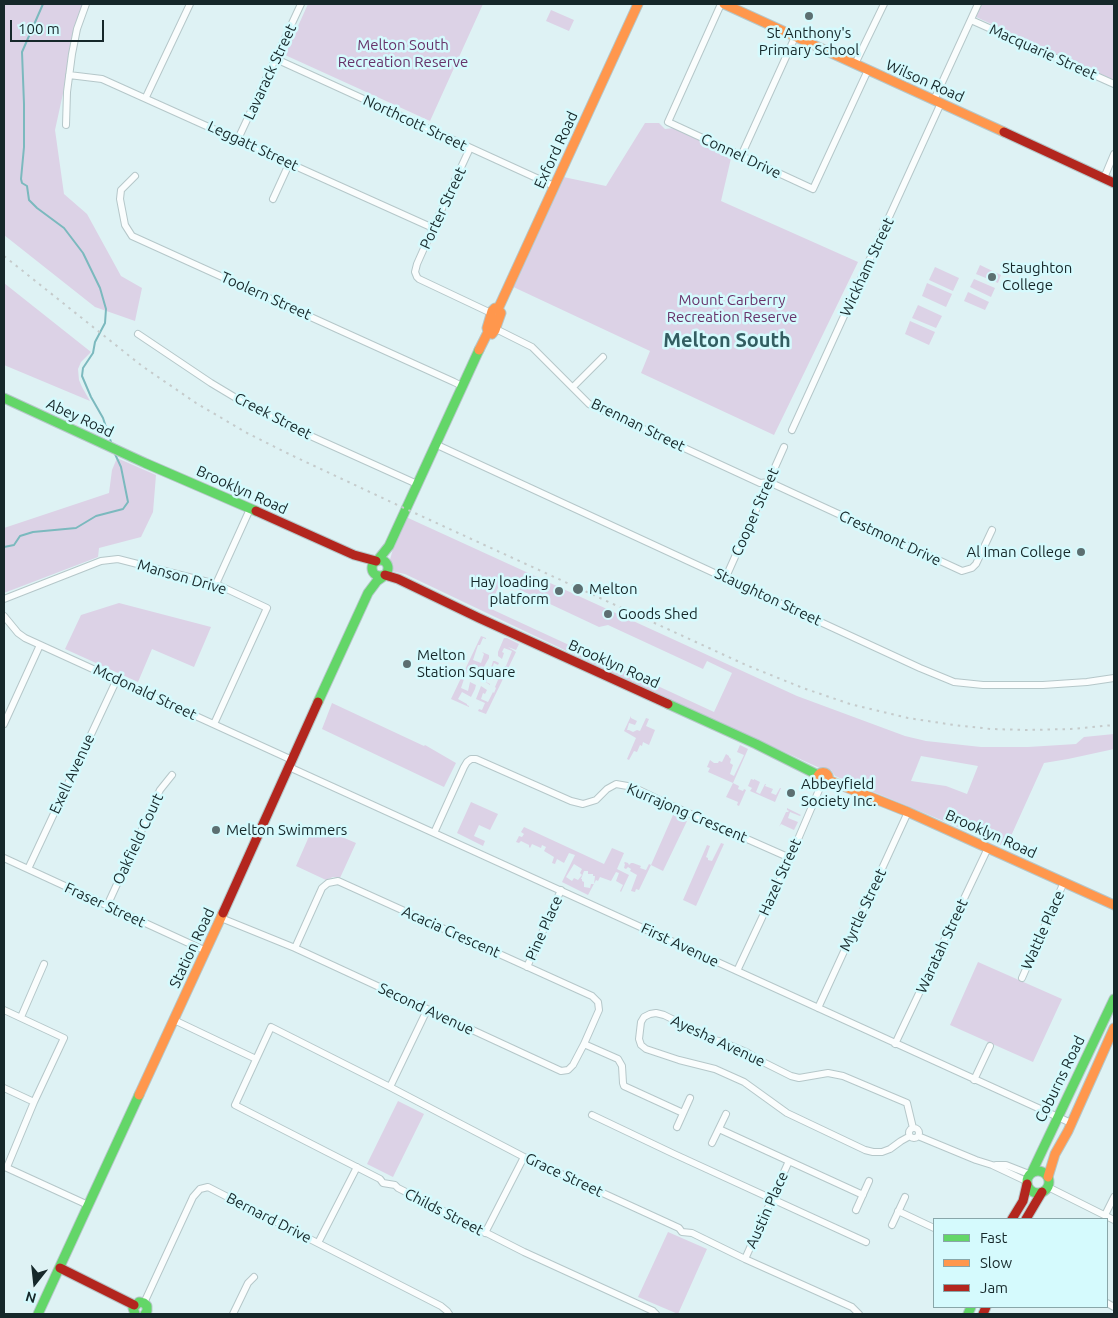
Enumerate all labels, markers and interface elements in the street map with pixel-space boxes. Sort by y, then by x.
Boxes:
scale bar [12,10,106,42]
marker: St Anthony's Primary School [803,10,815,22]
text: 100 m [18,20,60,37]
street label: Macquarie Street [987,20,1099,84]
street label: Lavarack Street [240,21,300,123]
place label: St Anthony's Primary School [759,24,859,59]
park label: Melton South Recreation Reserve [338,36,468,71]
street label: Wilson Road [883,56,967,106]
street label: Northcott Street [360,91,470,155]
street label: Exford Road [530,109,582,191]
street label: Leggatt Street [205,117,301,175]
street label: Connel Drive [698,130,784,182]
street label: Porter Street [416,164,470,252]
street label: Wickham Street [836,215,898,319]
place label: Staughton College [1002,259,1072,294]
street label: Toolern Street [218,268,314,324]
marker: Staughton College [986,271,998,283]
park label: Mount Carberry Recreation Reserve [667,291,797,326]
district label: Melton South [663,328,791,352]
street label: Creek Street [231,389,315,443]
street label: Abey Road [44,395,116,441]
street label: Brennan Street [588,395,688,455]
street label: Brooklyn Road [194,462,290,518]
street label: Cooper Street [728,465,782,559]
street label: Crestmont Drive [836,506,944,570]
place label: Al Iman College [966,543,1071,561]
marker: Al Iman College [1075,546,1087,558]
street label: Manson Drive [135,556,229,598]
street label: Staughton Street [712,564,824,630]
place label: Hay loading platform [470,573,549,608]
place label: Melton [589,580,637,598]
marker: Melton [571,582,585,596]
marker: Hay loading platform [553,585,565,597]
place label: Goods Shed [618,605,698,623]
marker: Goods Shed [602,608,614,620]
street label: Brooklyn Road [566,636,662,692]
place label: Melton Station Square [417,646,516,681]
marker: Melton Station Square [401,658,413,670]
street label: Mcdonald Street [91,660,199,724]
street label: Exell Avenue [46,731,98,817]
place label: Abbeyfield Society Inc. [801,775,876,810]
street label: Kurrajong Crescent [624,779,750,847]
marker: Abbeyfield Society Inc. [785,787,797,799]
street label: Oakfield Court [109,790,167,888]
street label: Brooklyn Road [943,806,1039,862]
place label: Melton Swimmers [226,821,347,839]
marker: Melton Swimmers [210,824,222,836]
street label: Hazel Street [755,836,805,918]
street label: Myrtle Street [836,866,890,954]
street label: Fraser Street [62,879,148,931]
street label: Wattle Place [1018,888,1068,972]
street label: Pine Place [522,893,566,963]
street label: Waratah Street [912,896,972,996]
street label: Acacia Crescent [399,902,503,962]
street label: Station Road [166,905,218,991]
street label: First Avenue [638,919,722,971]
street label: Second Avenue [375,979,477,1039]
street label: Ayesha Avenue [668,1011,768,1071]
street label: Coburns Road [1031,1033,1089,1125]
street label: Grace Street [522,1149,606,1201]
street label: Austin Place [742,1169,792,1251]
street label: Childs Street [402,1184,486,1240]
street label: Bernard Drive [223,1189,315,1247]
legend [933,1218,1108,1308]
text: Fast [980,1229,1007,1246]
text: Slow [980,1254,1012,1271]
north arrow [10,1258,60,1308]
text: Jam [980,1279,1008,1296]
text: N [24,1288,38,1307]

